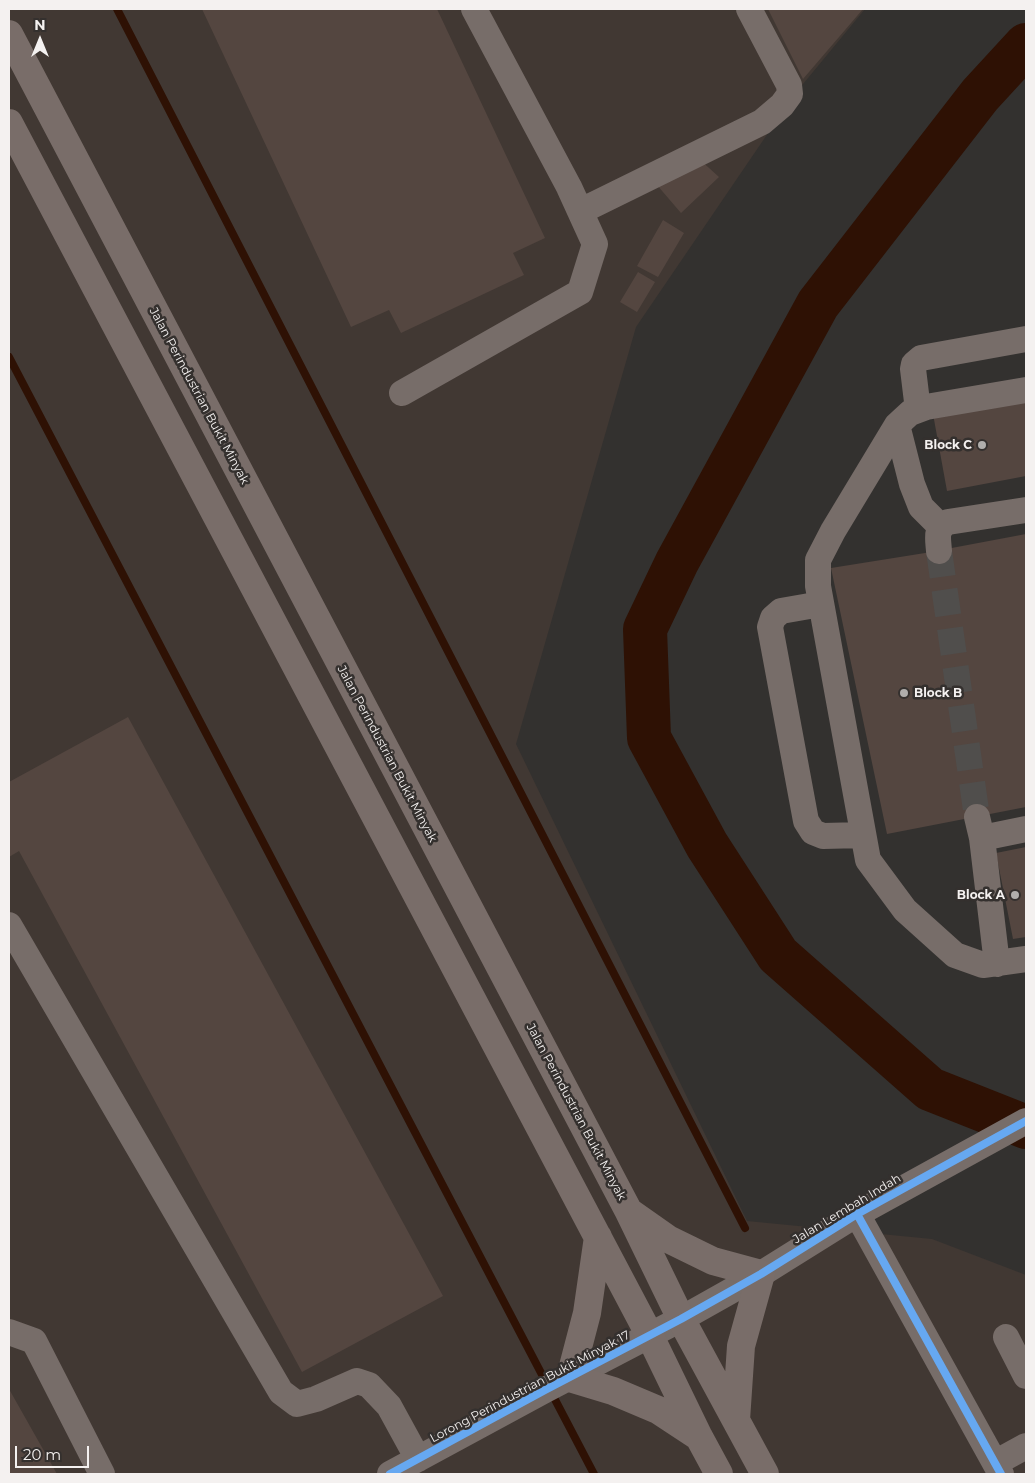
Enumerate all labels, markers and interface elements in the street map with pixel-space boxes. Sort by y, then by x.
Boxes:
north arrow [15,15,65,65]
text: N [34,16,46,34]
street label: Jalan Perindustrian Bukit Minyak [146,305,252,487]
place label: Block C [924,438,972,452]
marker: Block C [976,439,988,451]
street label: Jalan Perindustrian Bukit Minyak [334,663,440,845]
place label: Block B [914,686,962,700]
marker: Block B [898,687,910,699]
place label: Block A [957,888,1005,902]
marker: Block A [1009,889,1021,901]
street label: Jalan Perindustrian Bukit Minyak [523,1021,629,1203]
street label: Jalan Lembah Indah [791,1171,903,1247]
street label: Lorong Perindustrian Bukit Minyak 17 [428,1328,632,1446]
scale bar [18,1436,91,1468]
text: 20 m [23,1445,61,1464]

